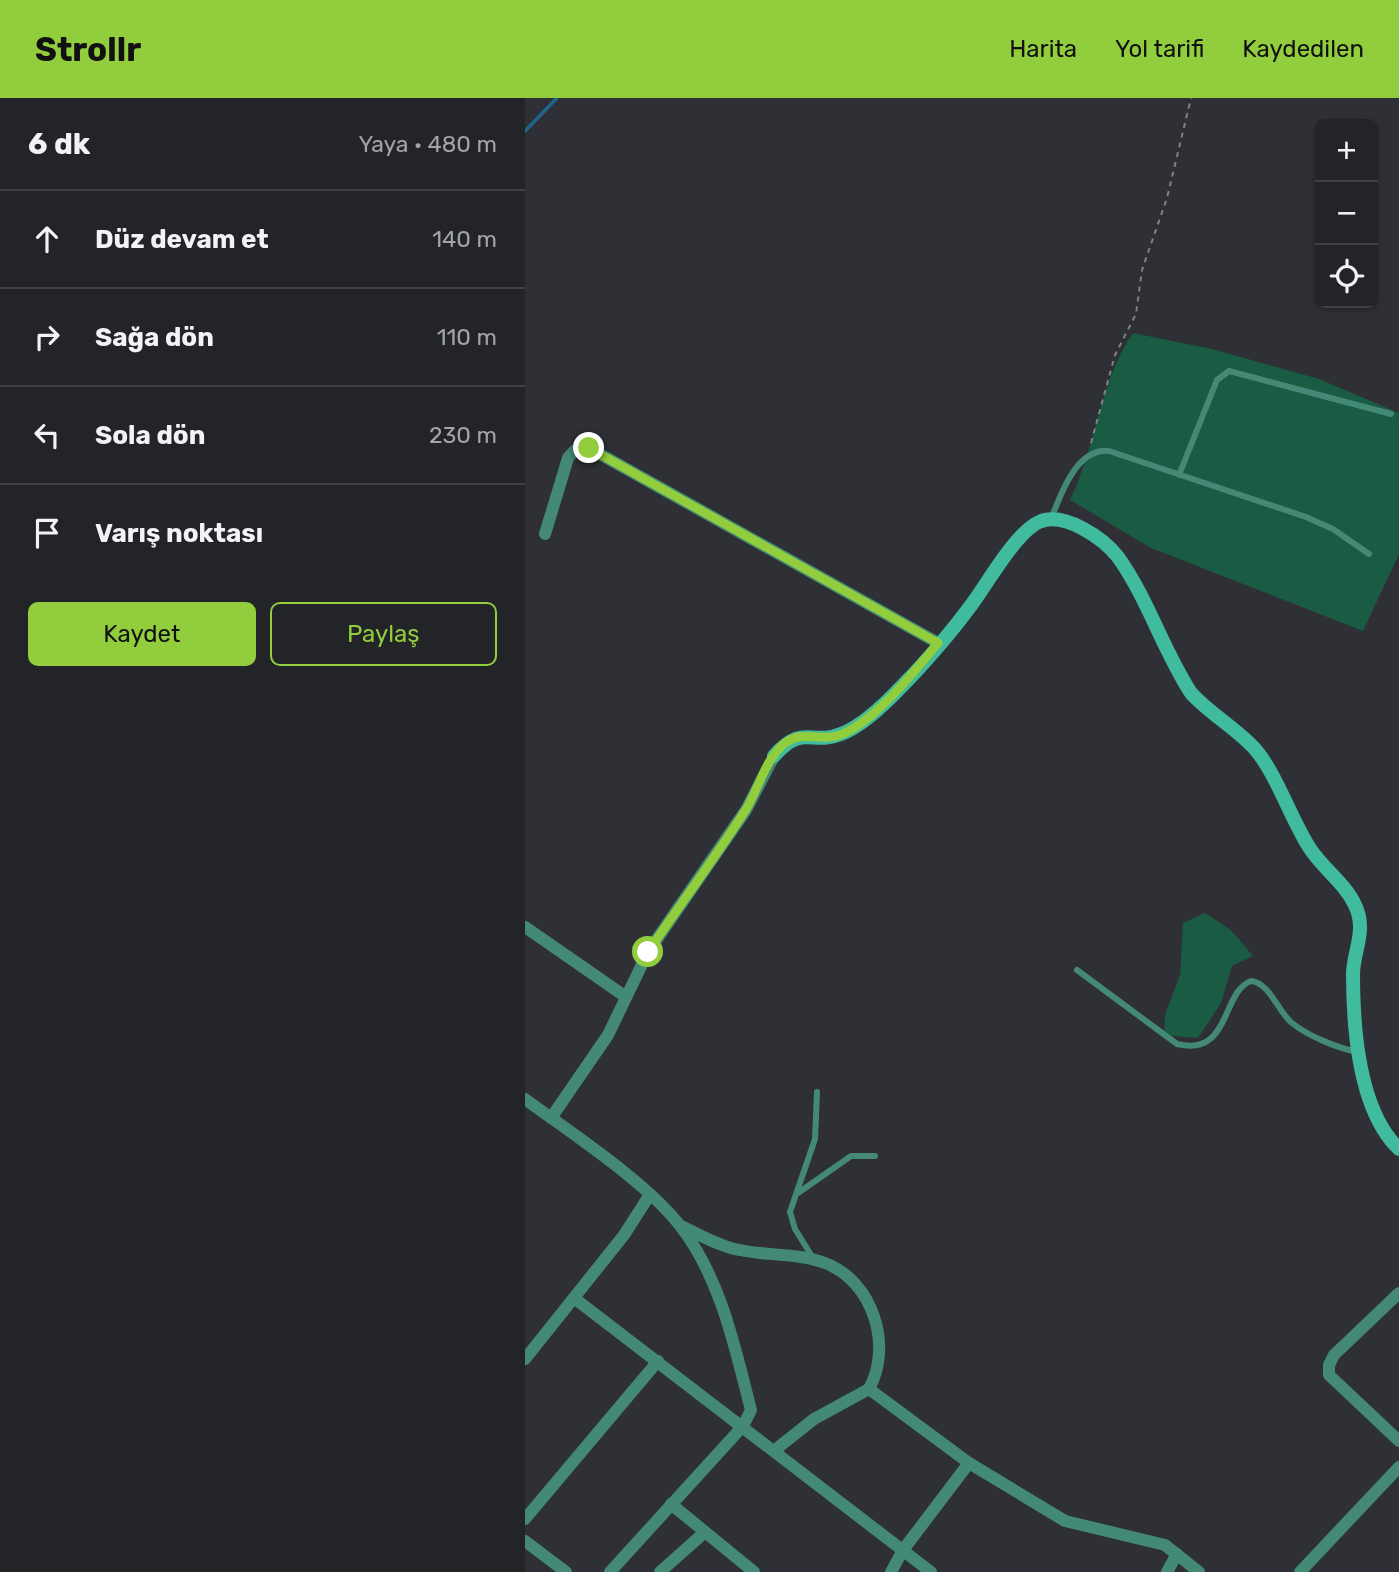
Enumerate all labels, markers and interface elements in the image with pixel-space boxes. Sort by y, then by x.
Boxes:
text: Strollr [35,30,141,69]
text: Harita [1009,35,1077,63]
text: Yol tarifi [1115,35,1204,63]
text: Kaydedilen [1242,35,1364,63]
map controls [1315,119,1378,308]
button: + [1315,119,1378,182]
text: 6 dk [28,126,90,162]
text: Yaya · 480 m [359,130,497,158]
button: − [1315,182,1378,245]
icon: ahead [28,220,66,258]
text: Düz devam et [95,224,269,255]
text: 140 m [432,225,497,253]
button: locate [1315,245,1378,308]
icon: right [28,318,66,356]
text: Sağa dön [95,322,214,353]
text: 110 m [437,323,497,351]
icon: left [28,416,66,454]
text: Sola dön [95,420,205,451]
text: 230 m [429,421,497,449]
route end [573,432,604,463]
icon: arrive [28,514,66,552]
text: Varış noktası [95,518,263,549]
button: Kaydet [28,602,256,666]
button: Paylaş [270,602,497,666]
route start [632,936,663,967]

